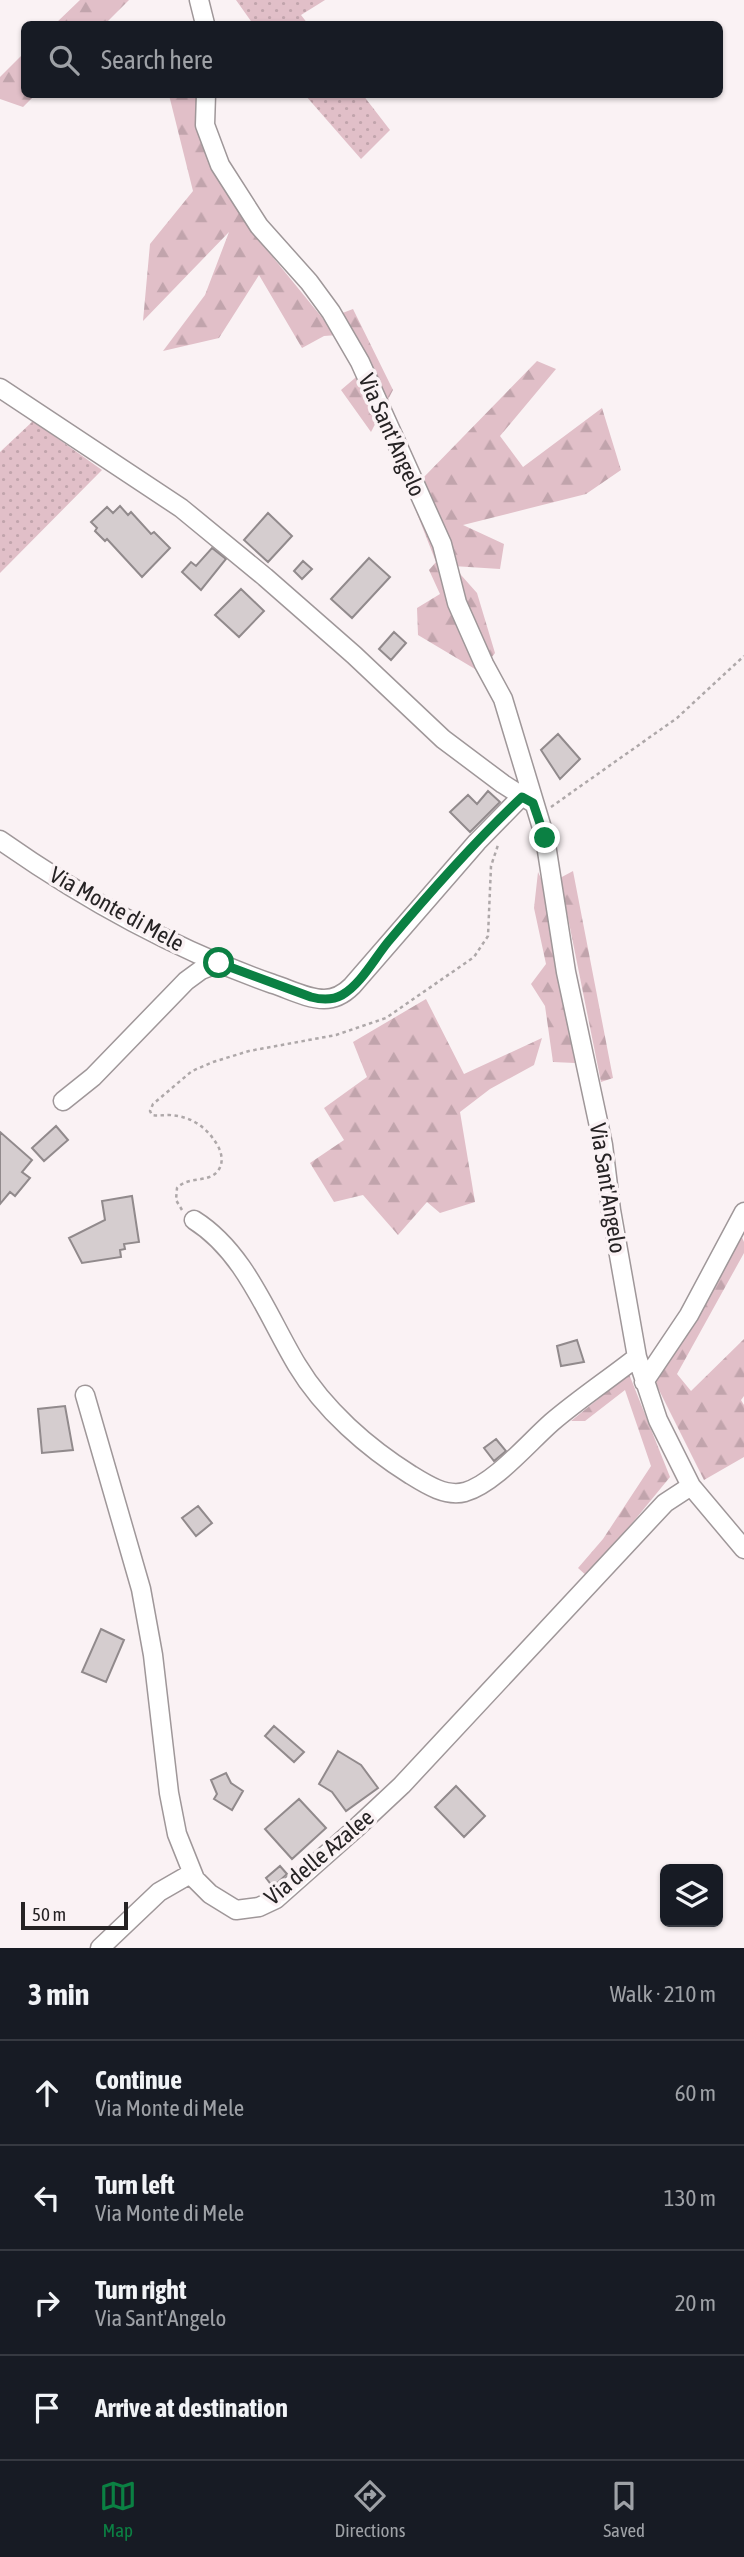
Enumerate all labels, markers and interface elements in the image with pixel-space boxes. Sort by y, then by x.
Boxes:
search box [21,21,723,98]
icon: search [45,41,83,79]
text: Search here [101,45,213,75]
street label: Via Sant'Angelo [353,370,431,500]
route end [529,822,560,853]
street label: Via Monte di Mele [45,861,189,957]
route start [203,947,234,978]
street label: Via Sant'Angelo [585,1121,631,1255]
street label: Via delle Azalee [259,1804,379,1910]
map controls [660,1864,723,1927]
button: layers [660,1864,723,1927]
scale bar [21,1899,128,1931]
text: 50 m [32,1903,66,1925]
text: 3 min [28,1977,89,2011]
text: Walk · 210 m [610,1981,716,2007]
text: Continue [95,2065,182,2095]
icon: ahead [28,2074,66,2112]
text: 60 m [675,2080,716,2106]
text: Via Monte di Mele [95,2095,244,2121]
text: Turn left [95,2170,175,2200]
icon: left [28,2179,66,2217]
text: 130 m [664,2185,716,2211]
text: Via Monte di Mele [95,2200,244,2226]
text: Turn right [95,2275,186,2305]
icon: right [28,2284,66,2322]
text: 20 m [675,2290,716,2316]
text: Via Sant'Angelo [95,2305,226,2331]
icon: arrive [28,2389,66,2427]
text: Arrive at destination [95,2393,288,2423]
tab: Map [99,2477,137,2541]
tab: Directions [335,2477,405,2541]
tab: Saved [603,2477,645,2541]

